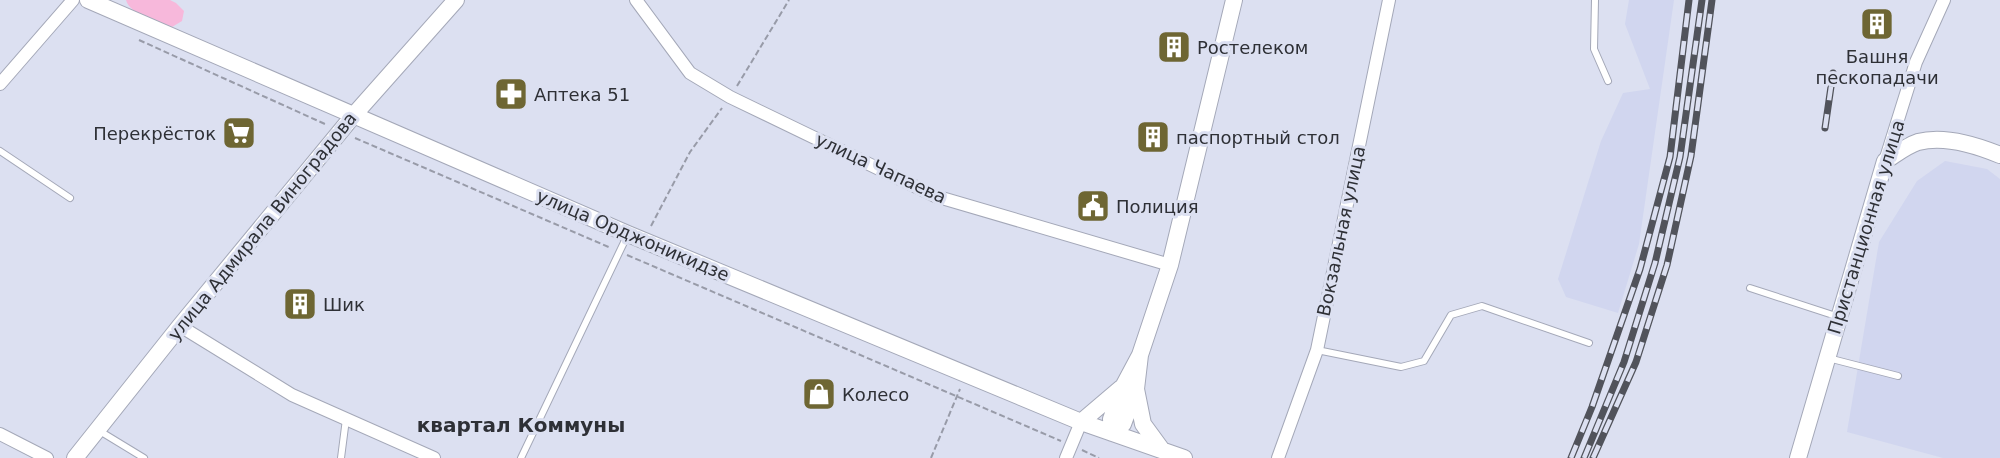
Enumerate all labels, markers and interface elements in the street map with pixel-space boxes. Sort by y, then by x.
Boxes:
building icon: Башня пескопадачи [1859,6,1895,42]
building icon: Ростелеком [1156,29,1192,65]
place label: Ростелеком [1197,37,1308,58]
place label: Башня пескопадачи [1815,46,1939,88]
pharmacy icon: Аптека 51 [493,76,529,112]
place label: Аптека 51 [534,84,630,105]
street label: улица Адмирала Виноградова [163,108,361,344]
supermarket icon: Перекрёсток [221,115,257,151]
street label: Пристанционная улица [1823,117,1909,337]
building icon: паспортный стол [1135,119,1171,155]
place label: Перекрёсток [93,123,216,144]
place label: паспортный стол [1176,127,1340,148]
street label: улица Чапаева [812,129,950,207]
street label: Вокзальная улица [1313,144,1369,318]
street label: улица Орджоникидзе [534,185,732,285]
public building icon: Полиция [1075,188,1111,224]
place label: Полиция [1116,196,1199,217]
building icon: Шик [282,286,318,322]
place label: Шик [323,294,365,315]
shop icon: Колесо [801,376,837,412]
place label: Колесо [842,384,909,405]
district label: квартал Коммуны [417,413,625,437]

